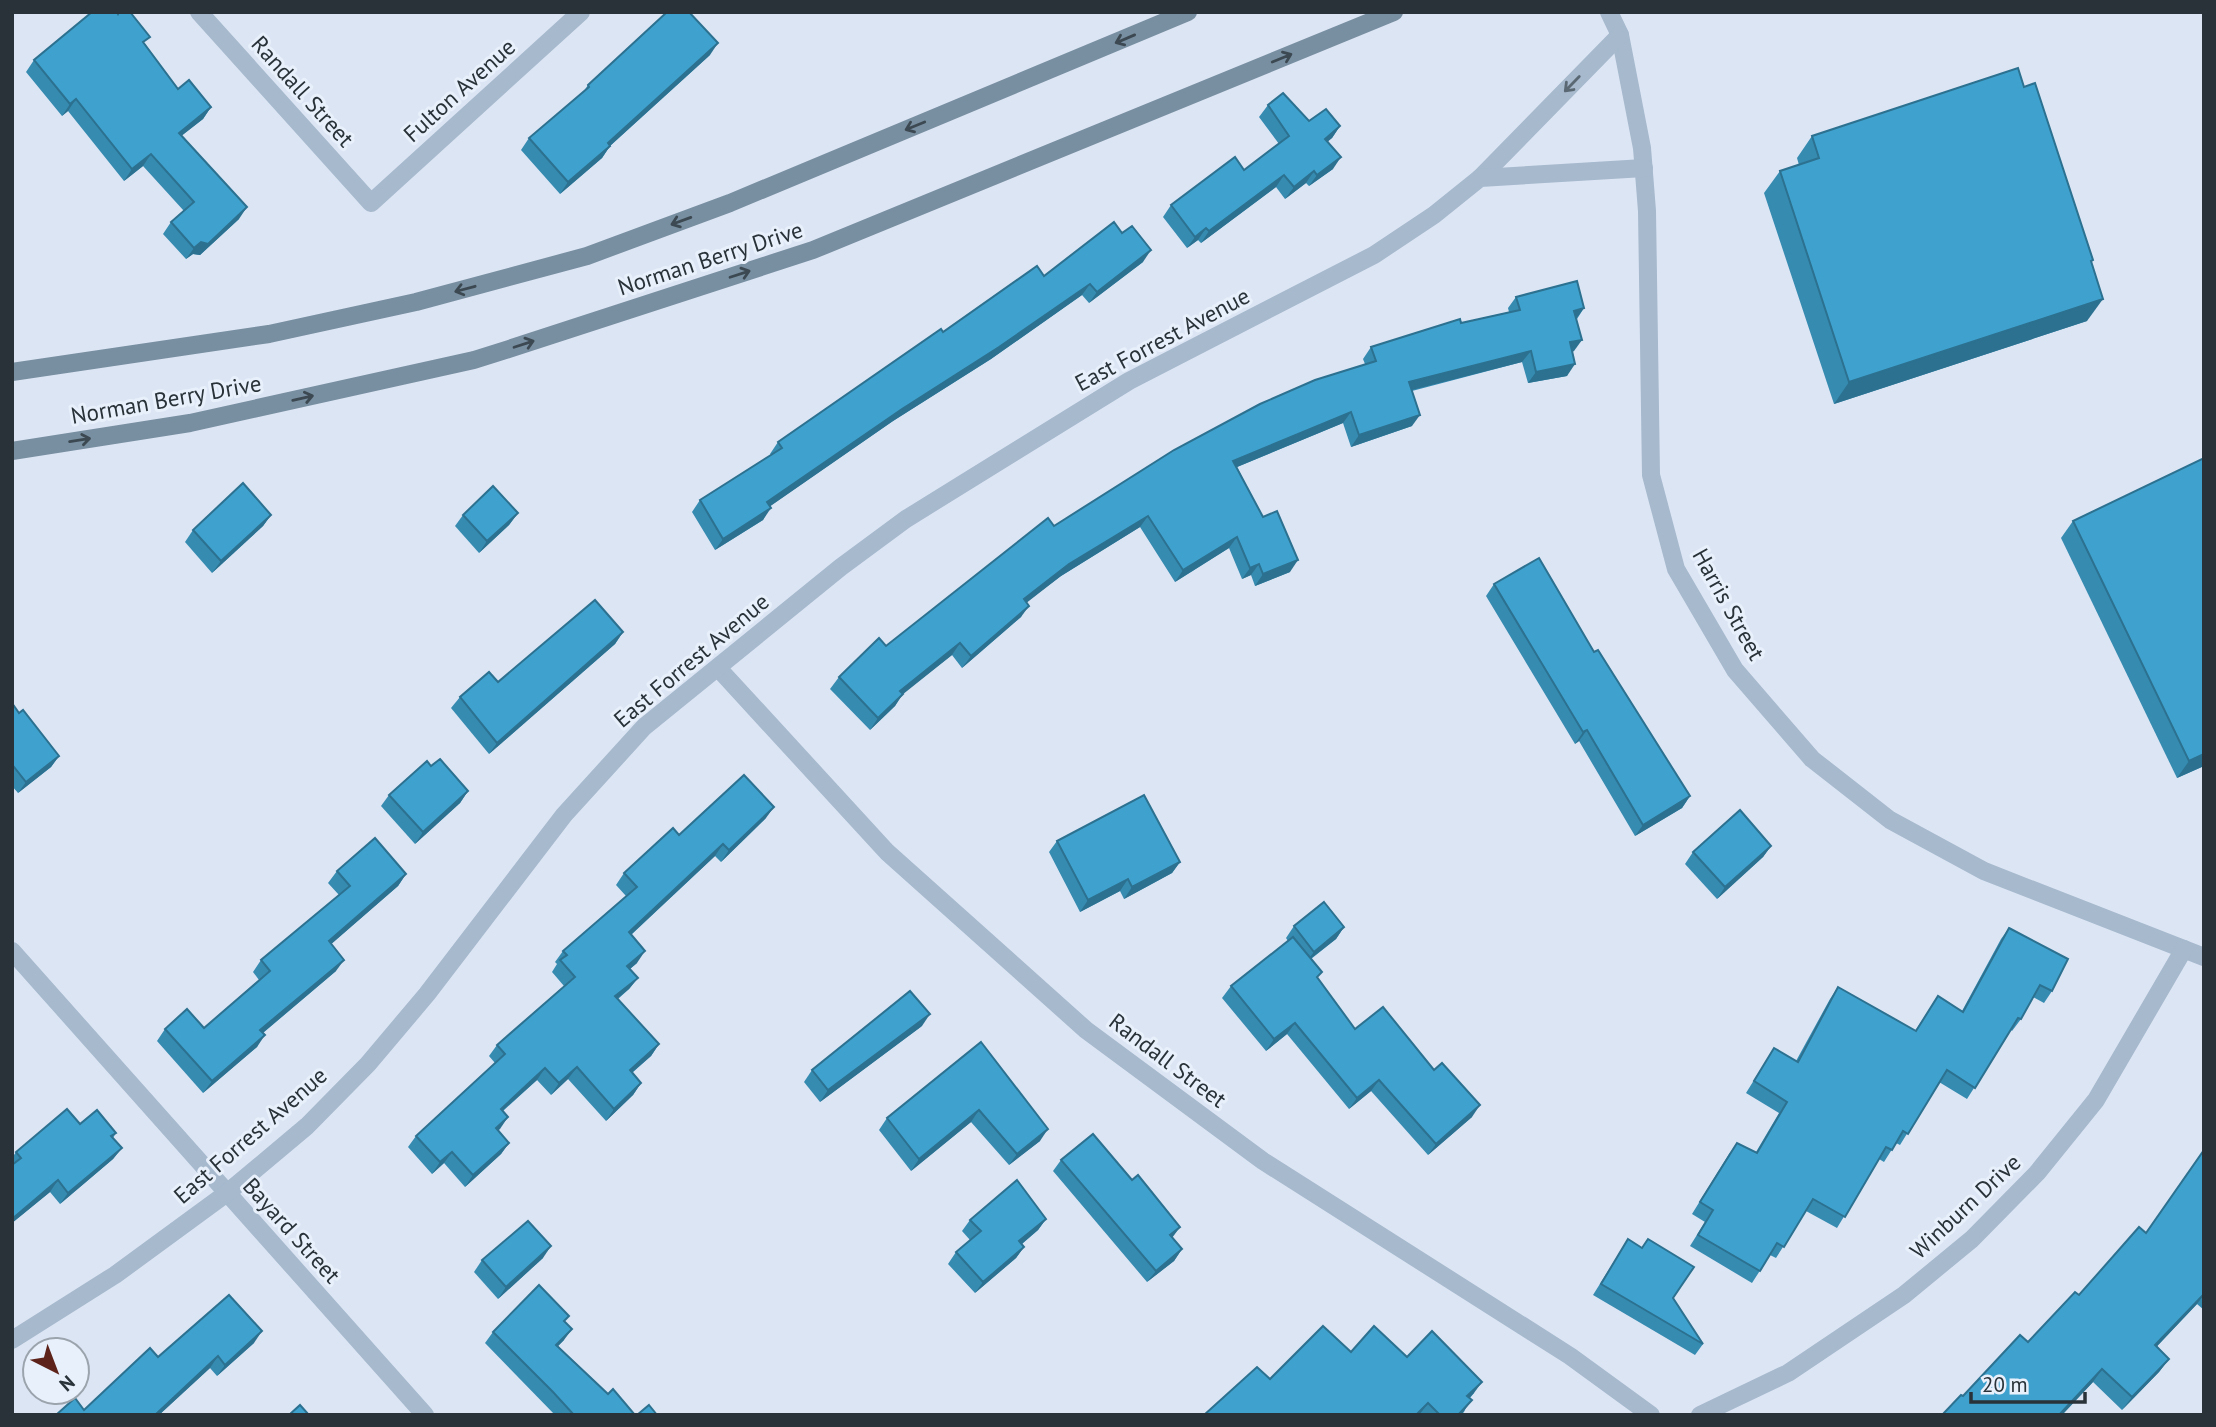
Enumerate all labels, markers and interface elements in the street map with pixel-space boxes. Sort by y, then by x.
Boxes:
street label: Randall Street [246,29,361,153]
street label: Fulton Avenue [397,32,521,148]
one-way arrow [1115,33,1136,46]
one-way arrow [1270,51,1292,64]
one-way arrow [1563,75,1580,92]
one-way arrow [904,120,926,133]
street label: Norman Berry Drive [614,214,806,302]
one-way arrow [671,216,693,228]
one-way arrow [729,267,751,279]
street label: East Forrest Avenue [1070,281,1254,397]
one-way arrow [454,283,476,296]
one-way arrow [513,337,535,350]
street label: Norman Berry Drive [69,368,263,430]
one-way arrow [291,390,314,404]
one-way arrow [68,433,91,446]
street label: Harris Street [1686,543,1772,665]
street label: East Forrest Avenue [608,587,774,733]
street label: Randall Street [1104,1006,1233,1114]
street label: East Forrest Avenue [167,1061,333,1209]
street label: Winburn Drive [1904,1147,2026,1265]
street label: Bayard Street [237,1171,347,1289]
north arrow [21,1336,91,1406]
scale bar [1971,1360,2085,1404]
text: N [55,1371,80,1397]
text: 20 m [1982,1371,2028,1398]

